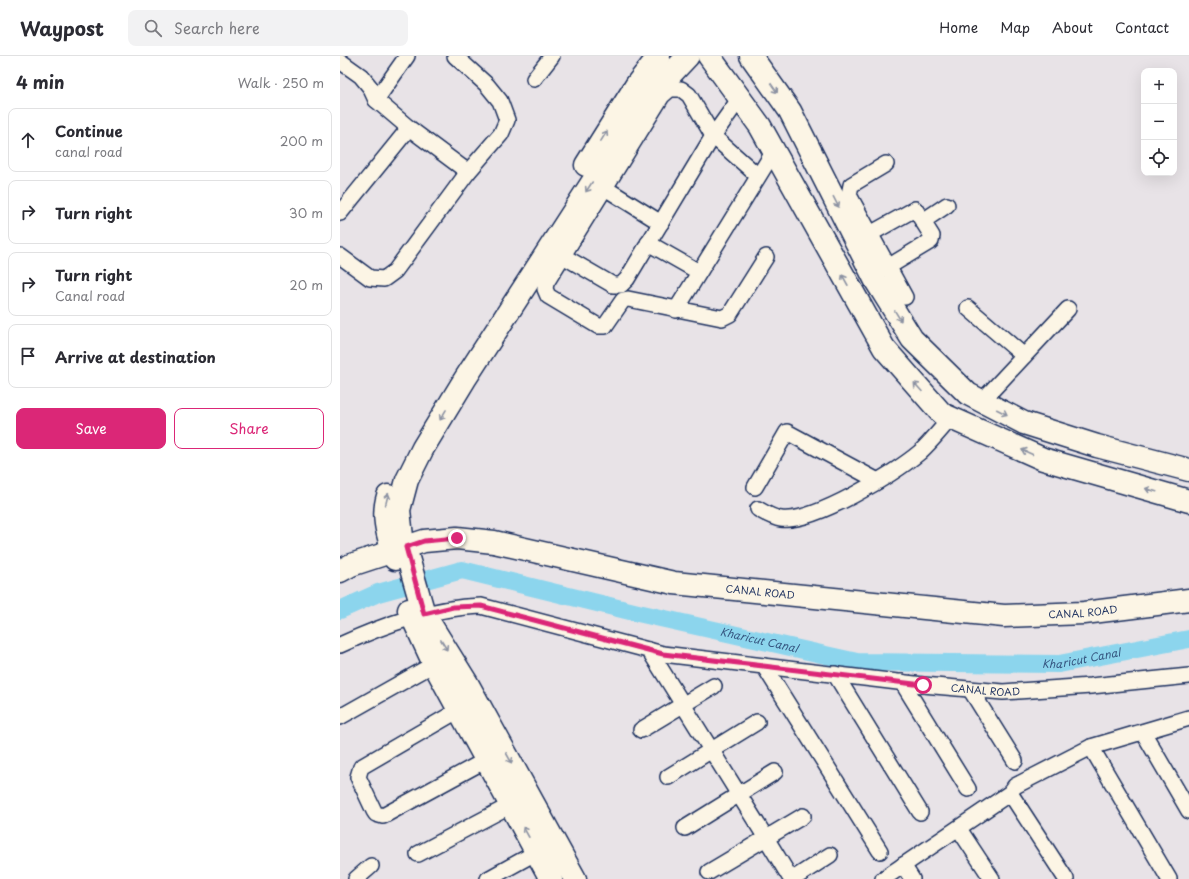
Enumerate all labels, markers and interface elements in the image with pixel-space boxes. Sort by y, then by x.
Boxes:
search box [128,10,408,46]
text: Waypost [20,14,104,42]
text: Search here [174,16,260,39]
icon: search [142,17,164,39]
text: Home [939,17,978,38]
text: Map [1000,17,1030,38]
text: About [1052,17,1093,38]
text: Contact [1115,17,1169,38]
map controls [1141,68,1177,176]
button: + [1141,68,1177,104]
text: 4 min [16,69,64,95]
text: Walk · 250 m [238,73,324,92]
one-way arrow [770,82,778,93]
button: − [1141,104,1177,140]
text: Continue [55,119,123,142]
icon: ahead [17,129,39,151]
one-way arrow [600,130,608,142]
text: 200 m [280,131,323,150]
button: locate [1141,140,1177,176]
text: canal road [55,142,123,161]
one-way arrow [584,181,592,193]
one-way arrow [833,196,840,208]
icon: right [17,201,39,223]
text: Turn right [55,201,132,224]
text: 30 m [289,203,323,222]
text: Turn right [55,263,132,286]
icon: right [17,273,39,295]
one-way arrow [841,274,849,286]
text: 20 m [289,275,323,294]
text: Canal road [55,286,125,305]
one-way arrow [894,310,902,321]
icon: arrive [17,345,39,367]
text: Arrive at destination [55,345,216,368]
one-way arrow [913,382,922,392]
button: Save [16,408,166,449]
button: Share [174,408,324,449]
one-way arrow [439,409,447,421]
one-way arrow [996,409,1008,416]
one-way arrow [1022,448,1034,455]
one-way arrow [1145,486,1158,493]
one-way arrow [384,493,391,506]
route end [448,529,466,547]
street label: CANAL ROAD [725,580,796,602]
street label: CANAL ROAD [1048,601,1118,621]
water label: Kharicut Canal [719,623,802,657]
one-way arrow [440,640,448,651]
water label: Kharicut Canal [1042,643,1124,672]
route start [914,676,932,694]
street label: CANAL ROAD [950,679,1021,699]
one-way arrow [505,752,513,764]
one-way arrow [522,827,529,839]

